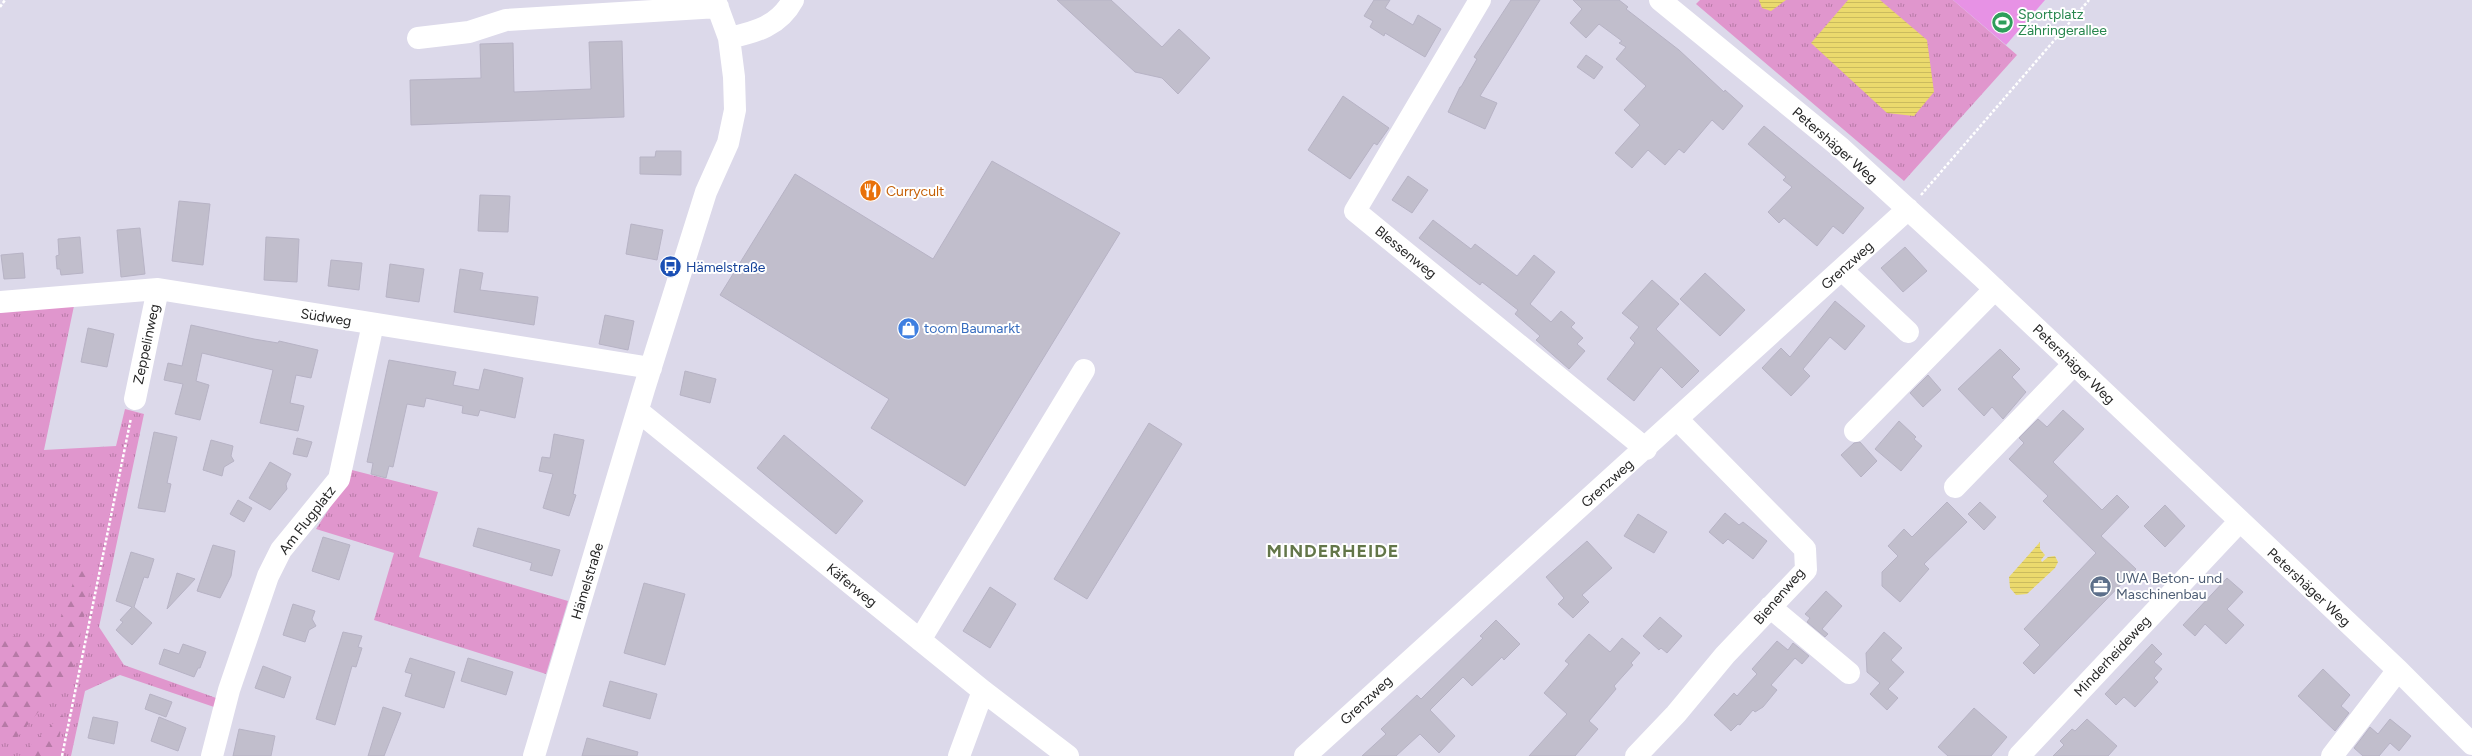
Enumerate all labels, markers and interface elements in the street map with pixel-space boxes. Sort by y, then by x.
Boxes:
place label: Sportplatz Zähringerallee [2018,6,2107,39]
sports icon: Sportplatz Zähringerallee [1989,9,2015,35]
street label: Petershäger Weg [1789,104,1881,187]
restaurant icon: Currycult [857,178,883,204]
place label: Currycult [886,183,944,200]
street label: Blessenweg [1371,222,1440,282]
street label: Grenzweg [1818,238,1877,293]
bus stop icon: Hämelstraße [657,254,683,280]
place label: Hämelstraße [686,259,766,276]
street label: Zeppelinweg [130,302,163,386]
street label: Südweg [299,305,353,330]
shop icon: toom Baumarkt [896,315,922,341]
place label: toom Baumarkt [924,320,1020,337]
street label: Petershäger Weg [2029,321,2118,408]
street label: Grenzweg [1578,456,1637,511]
street label: Am Flugplatz [275,483,339,558]
street label: Hämelstraße [568,540,607,622]
district label: MINDERHEIDE [1267,540,1399,562]
street label: Petershäger Weg [2264,544,2354,630]
street label: Käferweg [823,560,880,611]
street label: Bienenweg [1750,565,1809,628]
place label: UWA Beton- und Maschinenbau [2116,570,2222,603]
office icon: UWA Beton- und Maschinenbau [2087,573,2113,599]
street label: Minderheideweg [2071,612,2154,700]
street label: Grenzweg [1337,672,1396,729]

